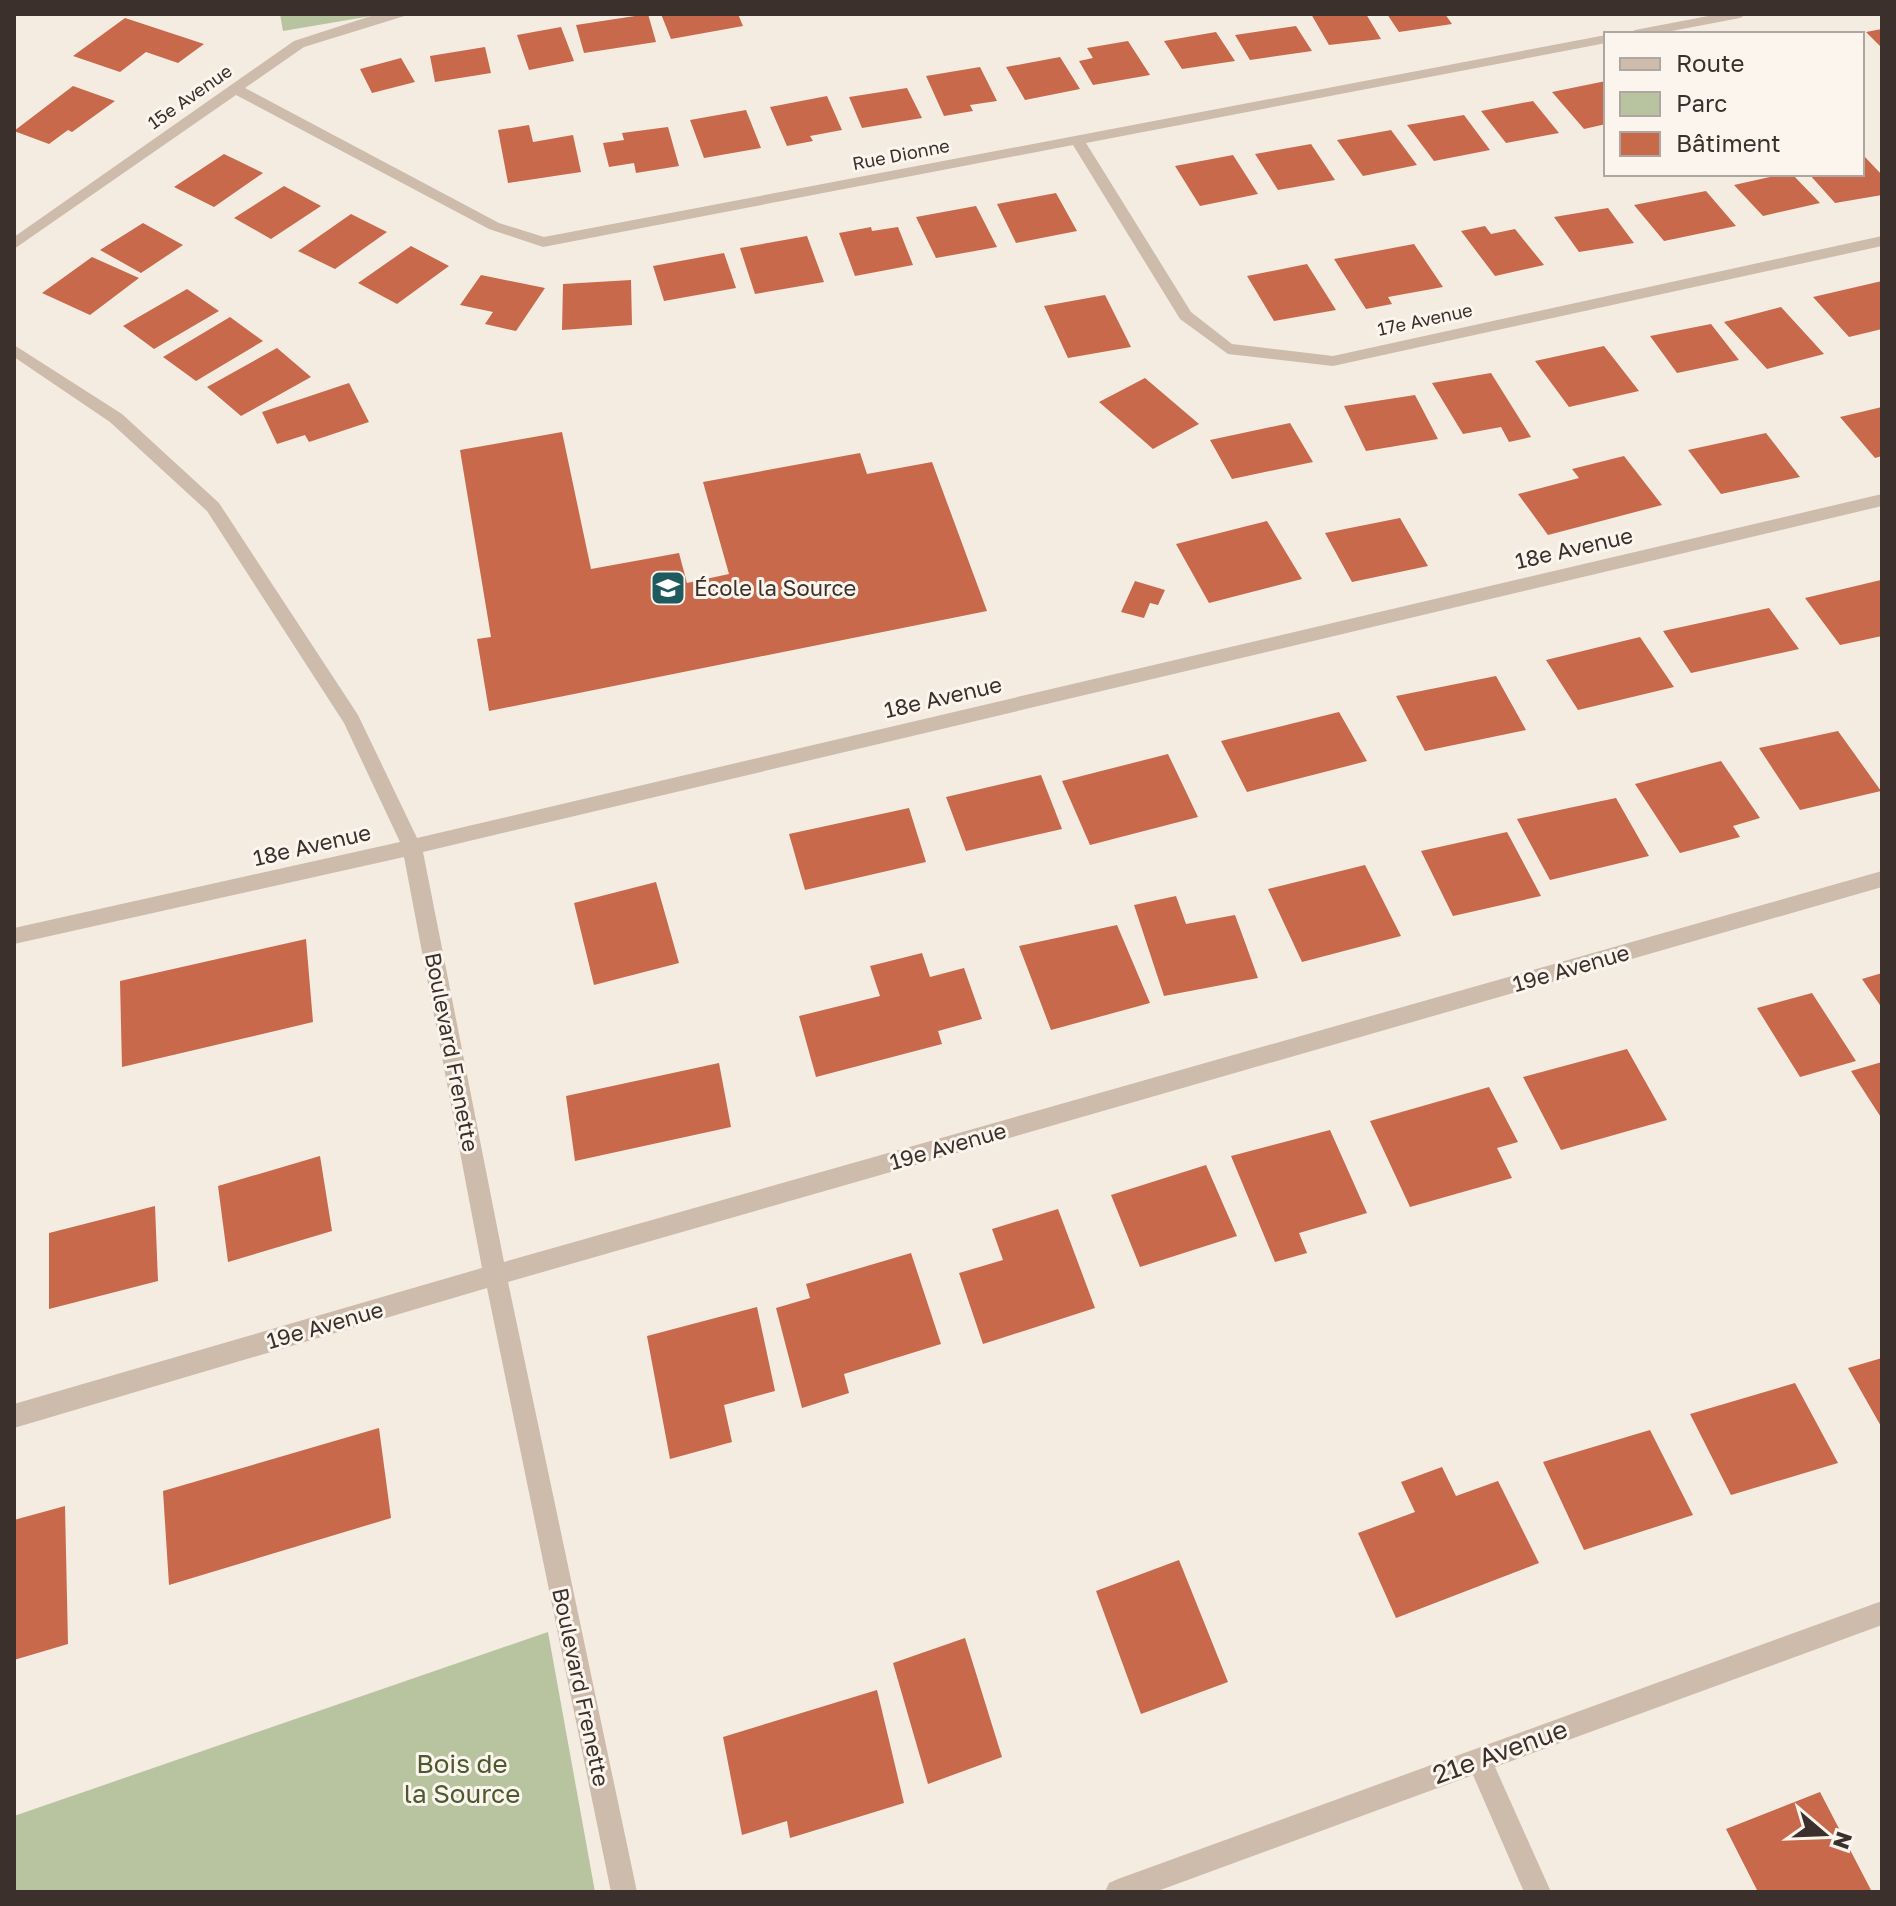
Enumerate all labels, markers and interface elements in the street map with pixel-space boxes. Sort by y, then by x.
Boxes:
legend [1604,32,1864,176]
text: Route [1676,48,1745,77]
street label: 15e Avenue [143,59,236,133]
text: Parc [1676,88,1727,117]
text: Bâtiment [1676,128,1781,157]
street label: Rue Dionne [850,134,951,174]
street label: 17e Avenue [1375,298,1474,340]
street label: 18e Avenue [1512,521,1635,574]
school or university icon: École la Source [649,569,687,607]
place label: École la Source [694,574,856,601]
street label: 18e Avenue [881,670,1004,723]
street label: 18e Avenue [250,818,373,871]
street label: 19e Avenue [1510,938,1632,997]
street label: Boulevard Frenette [420,950,485,1154]
street label: 19e Avenue [887,1116,1009,1175]
street label: 19e Avenue [264,1295,386,1354]
street label: Boulevard Frenette [547,1585,616,1789]
street label: 21e Avenue [1428,1713,1571,1790]
park label: Bois de la Source [404,1748,520,1809]
north arrow [1784,1794,1864,1874]
text: N [1828,1828,1859,1853]

